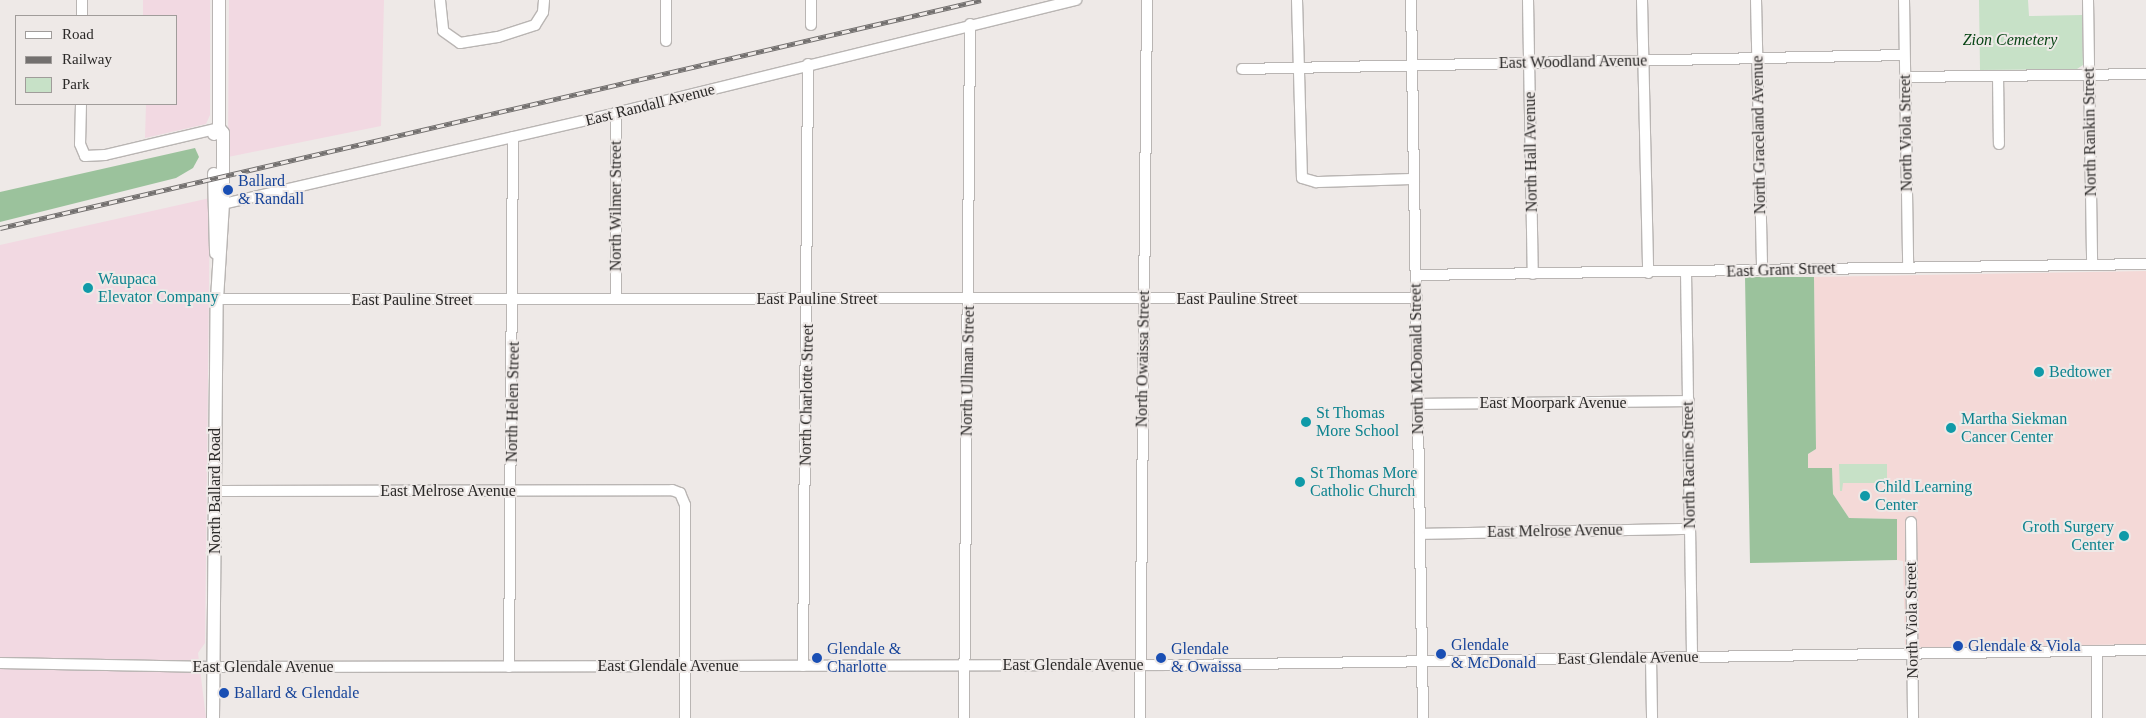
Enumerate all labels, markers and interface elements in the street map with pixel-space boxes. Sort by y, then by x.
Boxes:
legend [15,15,178,105]
text: Road [62,26,94,42]
park label: Zion Cemetery [1963,30,2057,50]
text: Railway [62,51,112,67]
street label: East Woodland Avenue [1498,51,1648,73]
street label: North Graceland Avenue [1748,55,1770,215]
street label: North Rankin Street [2079,67,2101,197]
street label: North Viola Street [1895,74,1917,192]
text: Park [62,76,90,92]
street label: East Randall Avenue [583,79,717,131]
street label: North Hall Avenue [1520,91,1542,213]
street label: North Wilmer Street [606,141,626,271]
place label: Ballard & Randall [238,171,304,209]
marker: Ballard & Randall [222,184,234,196]
street label: East Grant Street [1726,258,1836,282]
place label: Waupaca Elevator Company [98,269,218,307]
marker: Waupaca Elevator Company [82,282,94,294]
street label: North McDonald Street [1406,283,1428,435]
street label: East Pauline Street [757,289,877,309]
street label: East Pauline Street [1177,289,1297,309]
street label: East Pauline Street [352,290,472,310]
street label: North Owaissa Street [1132,290,1154,428]
street label: North Ullman Street [957,306,979,436]
street label: North Charlotte Street [796,324,818,466]
street label: North Helen Street [502,341,524,463]
place label: Bedtower [2049,362,2111,382]
marker: Bedtower [2033,366,2045,378]
street label: East Moorpark Avenue [1479,393,1627,413]
street label: North Racine Street [1678,401,1700,529]
place label: St Thomas More School [1316,403,1399,441]
place label: Martha Siekman Cancer Center [1961,409,2067,447]
marker: St Thomas More School [1300,416,1312,428]
marker: Martha Siekman Cancer Center [1945,422,1957,434]
street label: North Ballard Road [205,428,225,554]
place label: St Thomas More Catholic Church [1310,463,1418,501]
marker: St Thomas More Catholic Church [1294,476,1306,488]
place label: Child Learning Center [1875,477,1972,515]
street label: East Melrose Avenue [380,481,516,501]
marker: Child Learning Center [1859,490,1871,502]
place label: Groth Surgery Center [2022,517,2114,555]
street label: East Melrose Avenue [1487,520,1623,542]
marker: Groth Surgery Center [2118,530,2130,542]
street label: North Viola Street [1901,561,1923,679]
place label: Glendale & McDonald [1451,635,1536,673]
place label: Glendale & Viola [1968,636,2081,656]
place label: Glendale & Charlotte [827,639,901,677]
place label: Glendale & Owaissa [1171,639,1242,677]
marker: Glendale & Viola [1952,640,1964,652]
street label: East Glendale Avenue [1557,647,1699,669]
marker: Glendale & McDonald [1435,648,1447,660]
marker: Glendale & Charlotte [811,652,823,664]
marker: Glendale & Owaissa [1155,652,1167,664]
street label: East Glendale Avenue [1002,655,1144,675]
street label: East Glendale Avenue [597,656,739,676]
street label: East Glendale Avenue [192,657,334,677]
place label: Ballard & Glendale [234,683,359,703]
marker: Ballard & Glendale [218,687,230,699]

